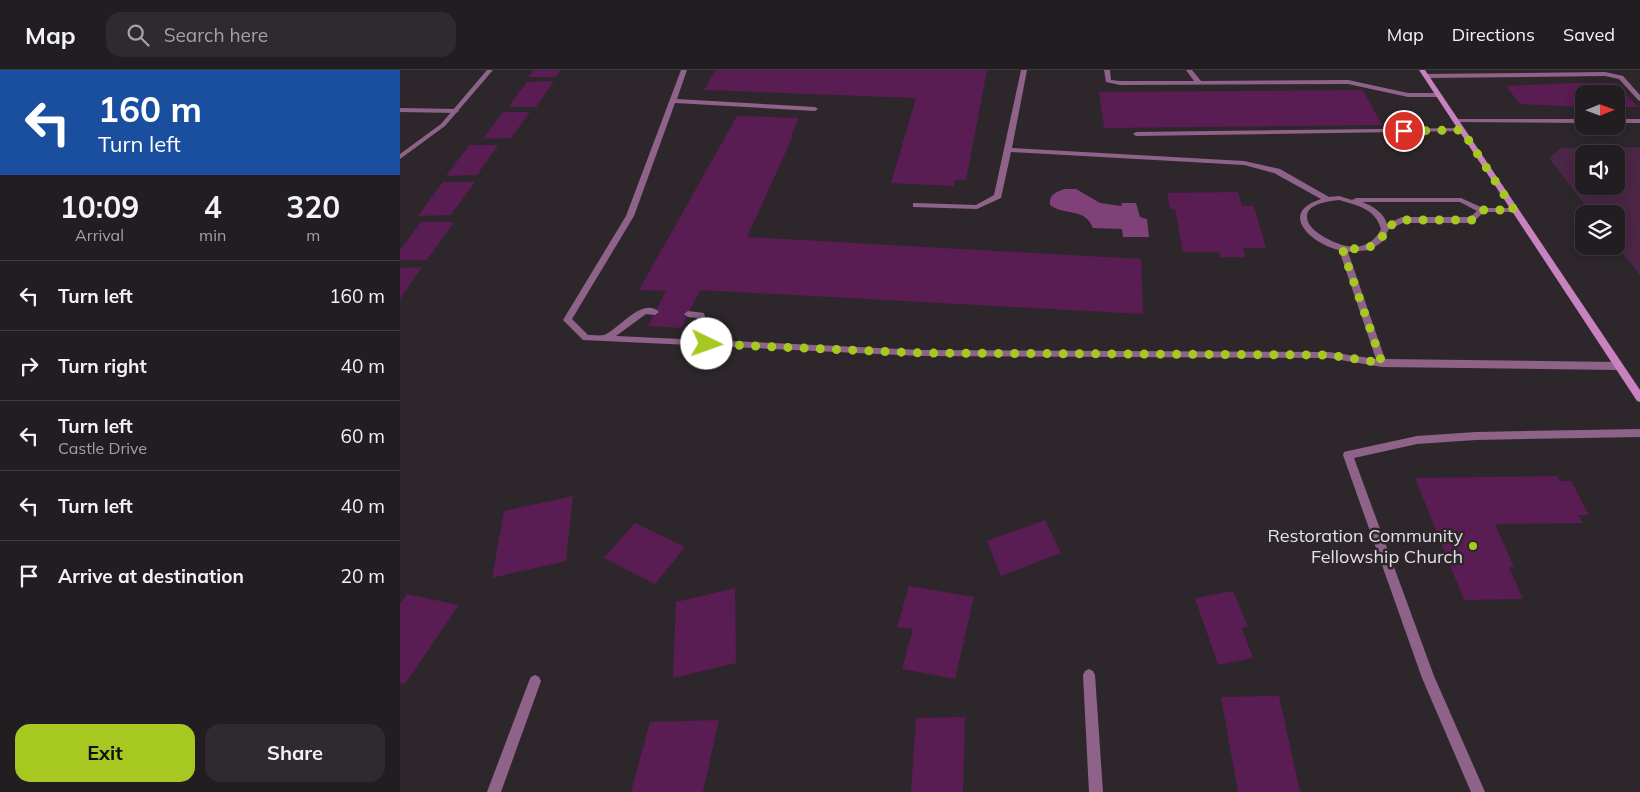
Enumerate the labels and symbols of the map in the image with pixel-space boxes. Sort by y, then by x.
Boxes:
north arrow [1575,85,1625,135]
pin [1383,110,1425,152]
position arrow [680,317,732,369]
place label: Restoration Community Fellowship Church [1268,524,1463,568]
marker: Restoration Community Fellowship Church [1467,540,1479,552]

